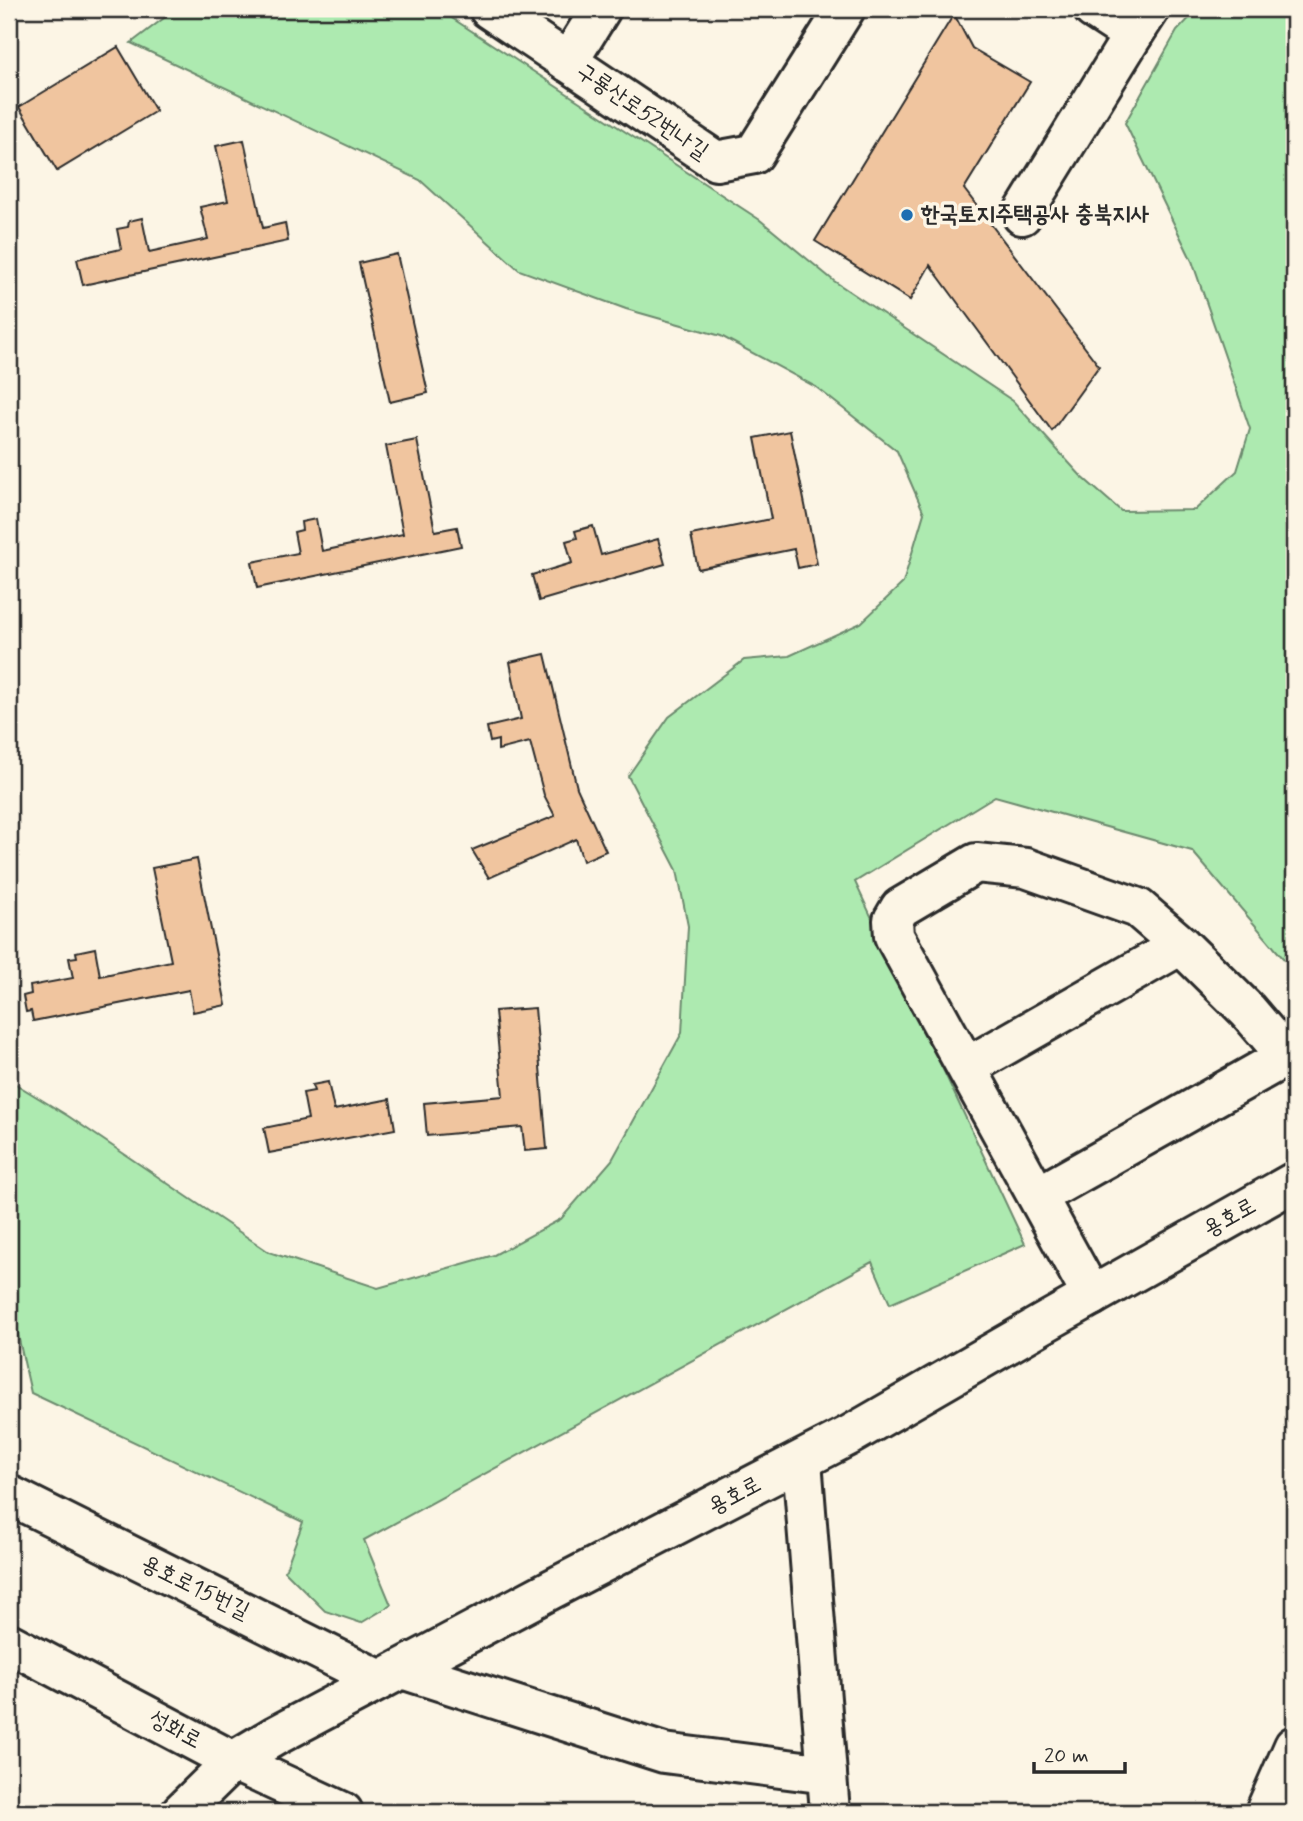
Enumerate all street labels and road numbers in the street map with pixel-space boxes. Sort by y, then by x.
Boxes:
street label: 구룡산로52번나길 [570,57,714,167]
street label: 용호로 [1198,1191,1262,1245]
street label: 용호로 [703,1470,767,1522]
street label: 용호로15번길 [136,1549,254,1627]
street label: 성화로 [143,1704,207,1756]

